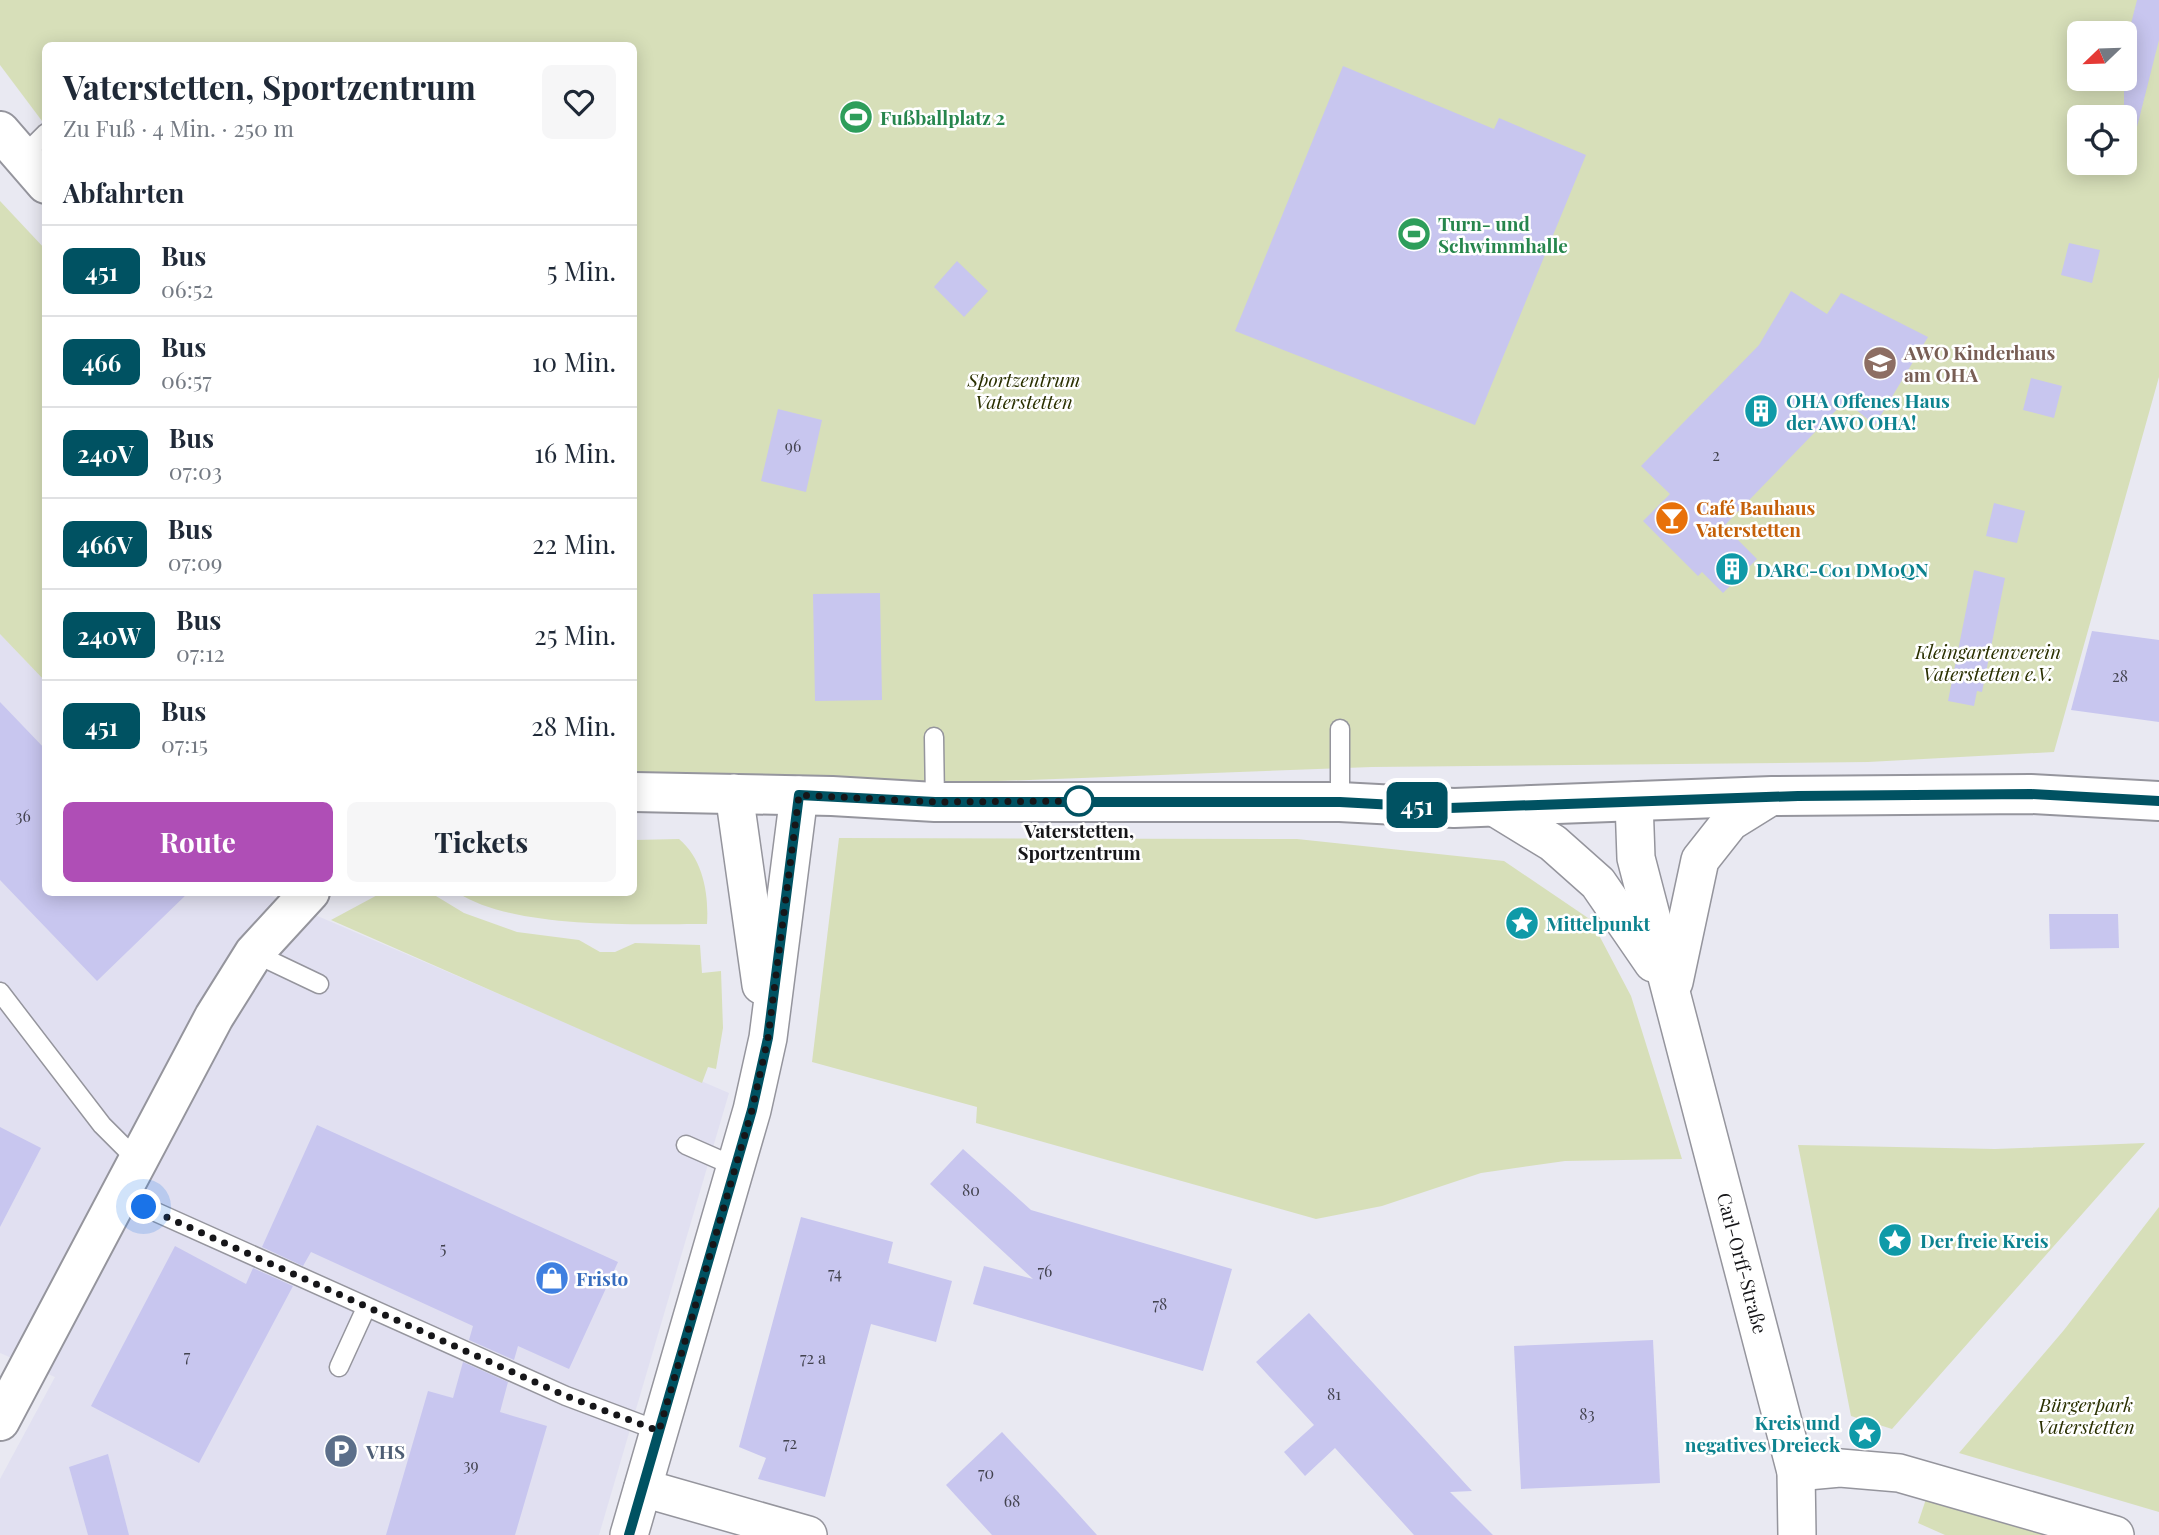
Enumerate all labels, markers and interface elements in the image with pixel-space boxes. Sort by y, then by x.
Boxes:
north arrow [2067,21,2137,91]
map controls [2067,21,2137,175]
text: Vaterstetten, Sportzentrum [63,64,476,108]
button: heart [542,65,616,139]
sports icon: Fußballplatz 2 [837,98,875,136]
place label: Fußballplatz 2 [880,104,1005,130]
button: locate [2067,105,2137,175]
text: Zu Fuß · 4 Min. · 250 m [63,112,294,143]
text: Abfahrten [63,175,184,210]
place label: Turn- und Schwimmhalle [1438,210,1568,258]
sports icon: Turn- und Schwimmhalle [1395,215,1433,253]
text: Bus [161,238,206,273]
text: 5 Min. [547,253,616,288]
text: 451 [85,255,118,287]
text: 06:52 [161,273,213,304]
text: Bus [161,329,206,364]
place label: AWO Kinderhaus am OHA [1903,339,2055,387]
text: 10 Min. [532,344,616,379]
school or university icon: AWO Kinderhaus am OHA [1861,344,1899,382]
text: 466 [82,346,121,378]
text: 06:57 [161,364,212,395]
park label: Sportzentrum Vaterstetten [967,366,1080,414]
place label: OHA Offenes Haus der AWO OHA! [1786,387,1950,435]
building icon: OHA Offenes Haus der AWO OHA! [1742,392,1780,430]
text: Bus [169,420,214,455]
text: 16 Min. [534,435,616,470]
house number: 96 [785,435,801,456]
text: 240V [77,437,134,469]
house number: 2 [1712,444,1720,465]
text: 07:03 [169,455,222,486]
place label: Café Bauhaus Vaterstetten [1695,494,1816,542]
bar icon: Café Bauhaus Vaterstetten [1653,499,1691,537]
text: Bus [168,511,213,546]
text: 22 Min. [532,526,616,561]
text: 466V [77,528,133,560]
text: 07:09 [168,546,222,577]
building icon: DARC-C01 DM0QN [1713,550,1751,588]
place label: DARC-C01 DM0QN [1756,556,1929,582]
text: Bus [176,602,221,637]
text: 25 Min. [534,617,616,652]
text: 240W [77,619,141,651]
text: 07:12 [176,637,225,668]
park label: Kleingartenverein Vaterstetten e.V. [1914,638,2061,686]
house number: 28 [2112,665,2128,686]
text: Bus [161,693,206,728]
text: 28 Min. [531,708,616,743]
text: 451 [85,710,118,742]
text: 07:15 [161,728,208,759]
line badge: 451 [1377,782,1457,828]
marker: Vaterstetten, Sportzentrum [1064,786,1094,816]
text: 451 [1401,789,1433,821]
button: Route [63,802,333,882]
button: Tickets [347,802,616,882]
house number: 36 [15,805,31,826]
place label: Vaterstetten, Sportzentrum [1017,817,1141,865]
place icon: Mittelpunkt [1503,904,1541,942]
place label: Mittelpunkt [1546,910,1651,936]
house number: 80 [962,1179,980,1200]
your location [126,1189,161,1224]
street label: Carl-Orff-Straße [1712,1190,1774,1336]
place icon: Der freie Kreis [1876,1221,1914,1259]
place label: Der freie Kreis [1920,1227,2049,1253]
house number: 5 [440,1237,446,1258]
shop icon: Fristo [533,1259,571,1297]
house number: 76 [1038,1260,1052,1281]
house number: 74 [828,1262,842,1283]
place label: Fristo [576,1265,629,1291]
house number: 78 [1153,1293,1167,1314]
house number: 7 [184,1345,191,1366]
house number: 72 a [800,1347,826,1368]
house number: 81 [1327,1383,1341,1404]
park label: Bürgerpark Vaterstetten [2037,1391,2135,1439]
house number: 83 [1579,1403,1595,1424]
place label: Kreis und negatives Dreieck [1685,1409,1841,1457]
place icon: Kreis und negatives Dreieck [1846,1414,1884,1452]
parking icon: VHS [322,1432,360,1470]
house number: 72 [783,1432,797,1453]
place label: VHS [365,1438,405,1464]
house number: 39 [463,1454,479,1475]
house number: 70 [978,1462,994,1483]
house number: 68 [1004,1490,1020,1511]

